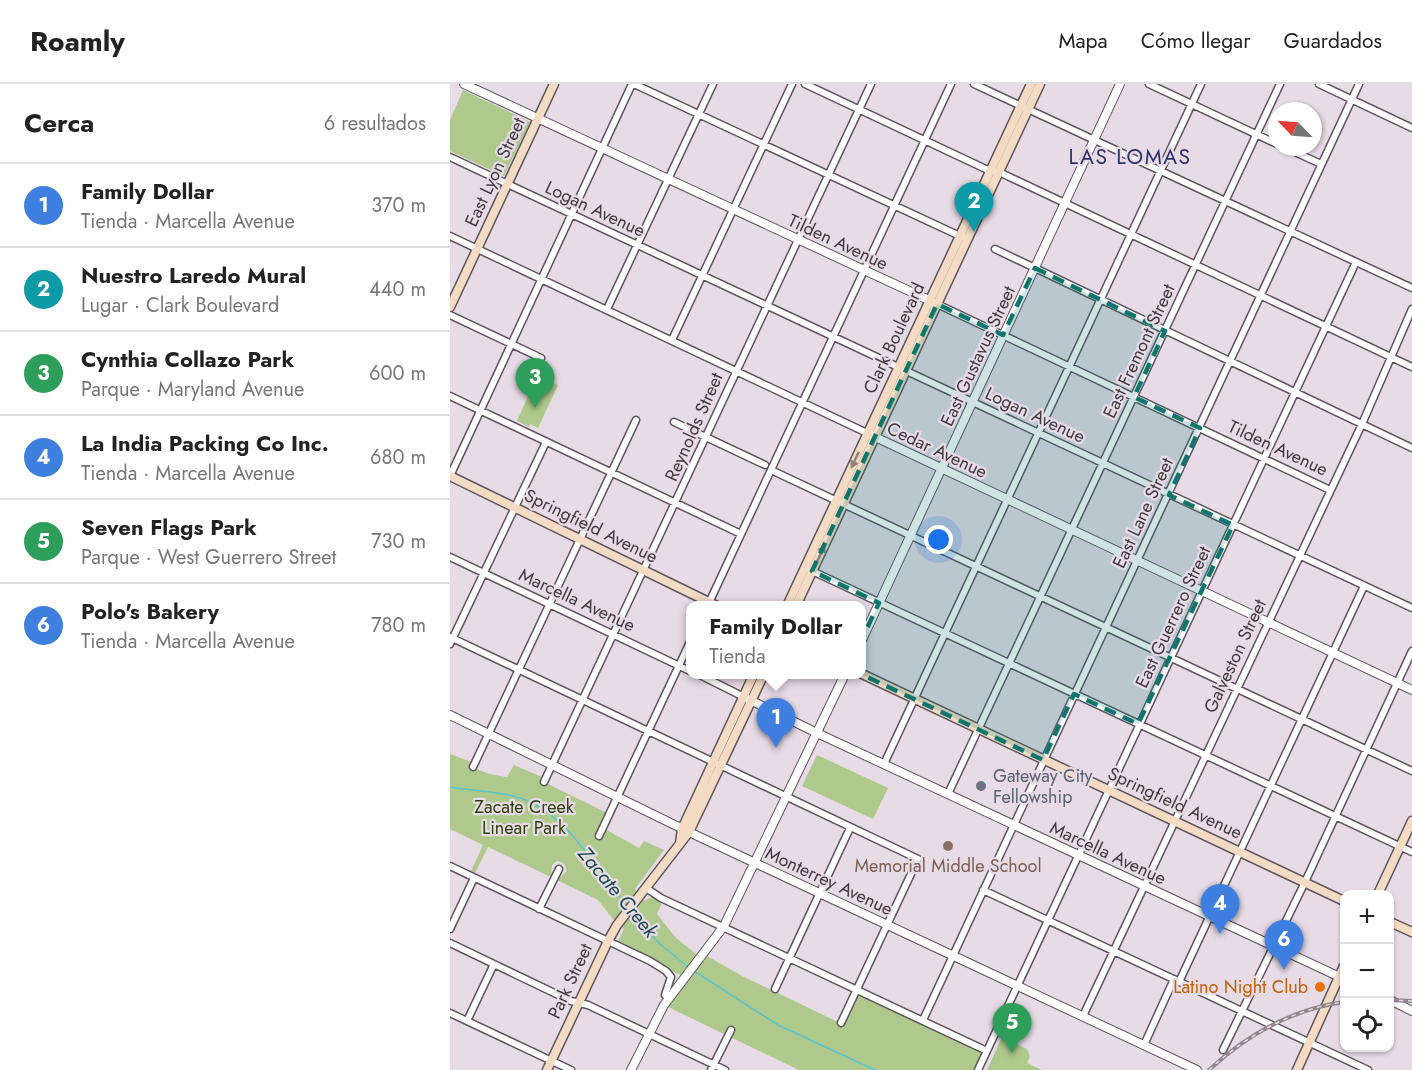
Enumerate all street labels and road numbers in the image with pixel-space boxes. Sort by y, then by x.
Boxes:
street label: East Lyon Street [458,112,532,231]
street label: Logan Avenue [541,174,649,244]
street label: Tilden Avenue [784,207,892,277]
street label: Clark Boulevard [857,278,931,398]
street label: East Fremont Street [1097,279,1182,422]
street label: East Gustavus Street [934,281,1022,430]
street label: Reynolds Street [658,368,730,485]
street label: Logan Avenue [981,380,1089,450]
street label: Tilden Avenue [1224,413,1332,483]
street label: Cedar Avenue [882,415,992,485]
street label: East Lane Street [1106,453,1180,573]
street label: Springfield Avenue [520,482,662,570]
street label: East Guerrero Street [1129,541,1218,692]
street label: Marcella Avenue [515,562,639,638]
street label: Galveston Street [1197,594,1273,717]
street label: Springfield Avenue [1104,760,1246,846]
street label: Marcella Avenue [1046,815,1170,891]
street label: Monterrey Avenue [761,840,897,922]
street label: Park Street [541,938,599,1023]

